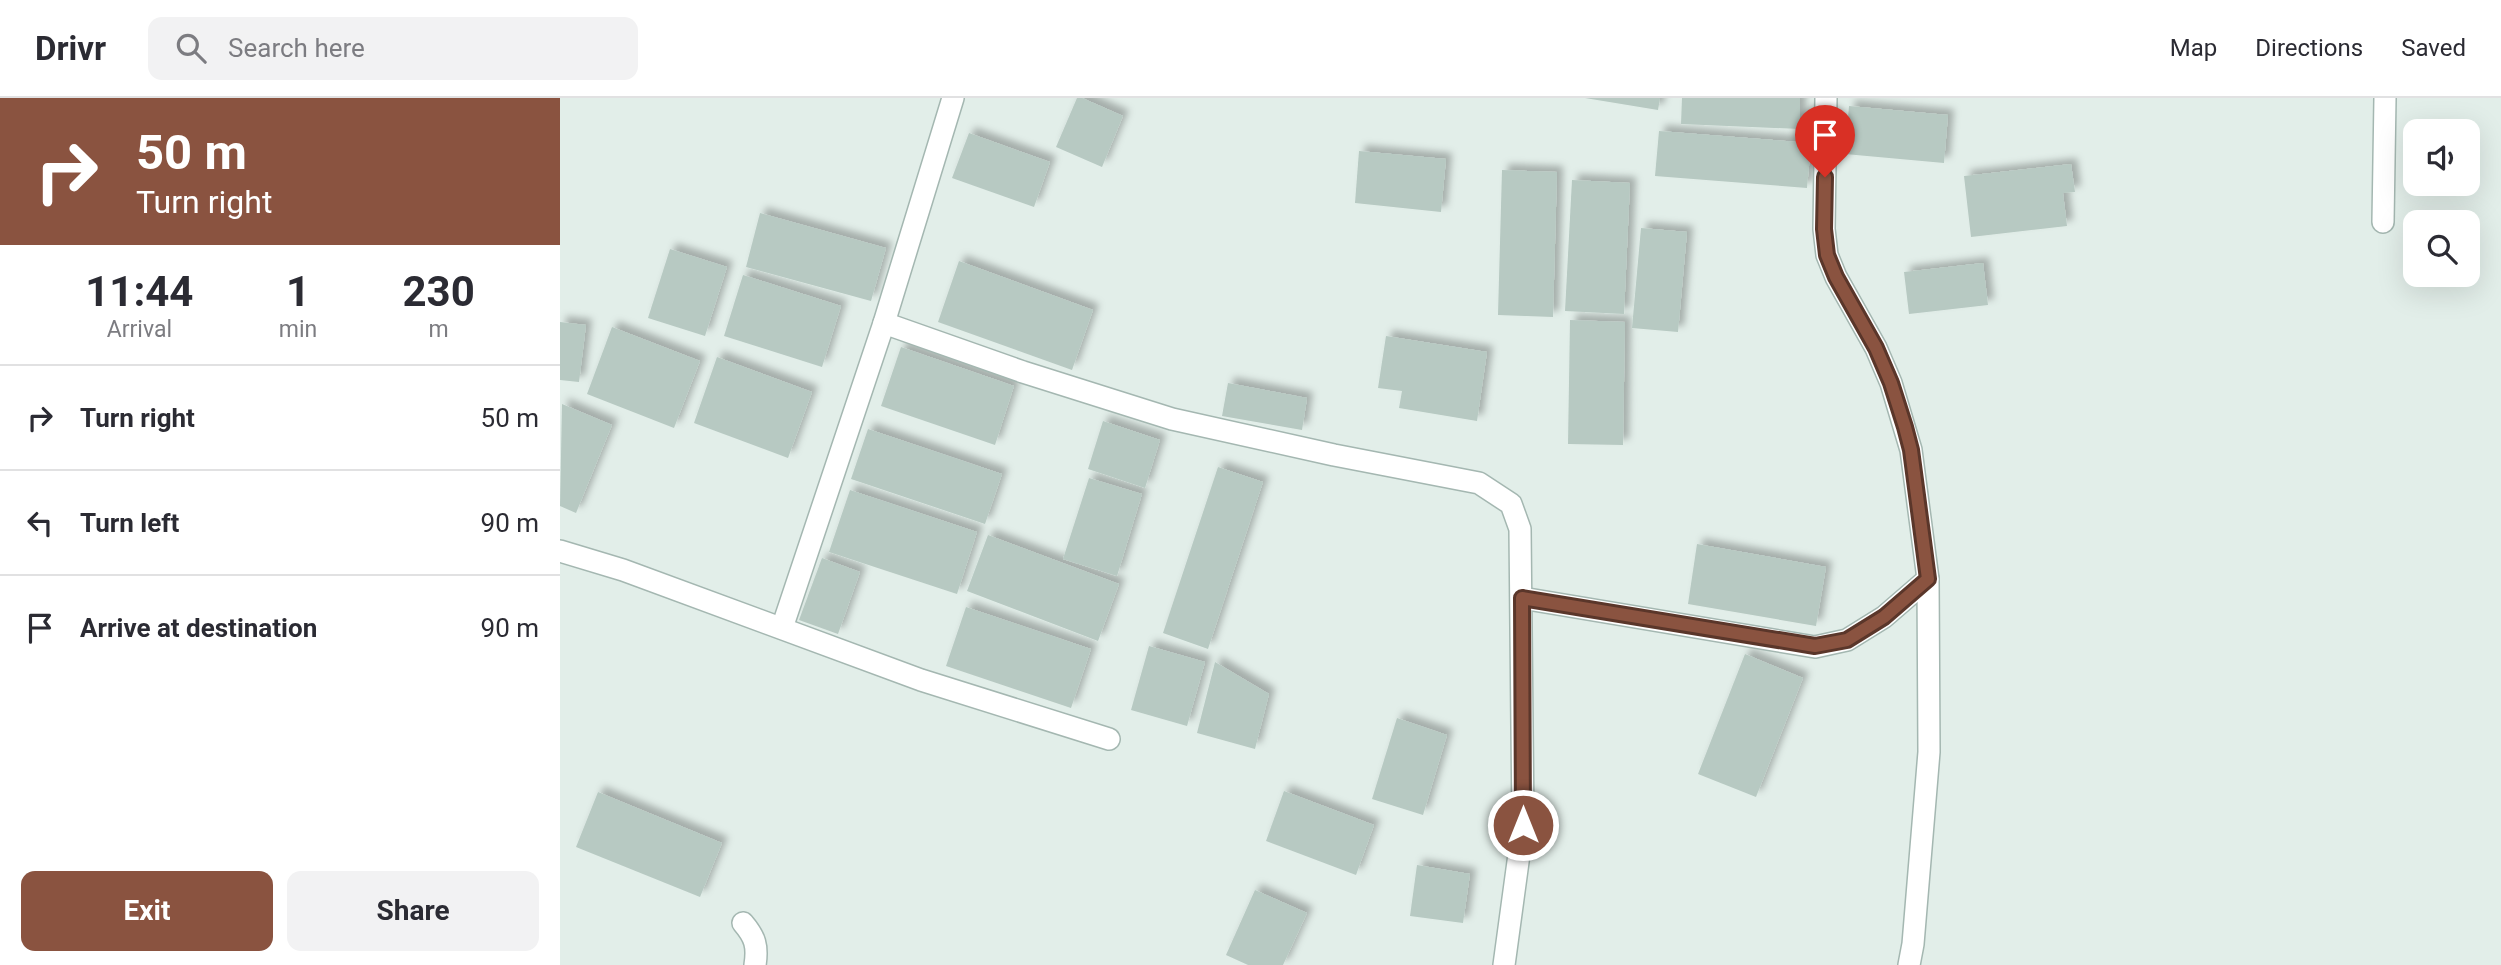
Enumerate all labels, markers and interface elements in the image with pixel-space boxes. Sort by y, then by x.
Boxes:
search box [148,17,638,80]
text: Drivr [35,29,106,68]
icon: search [172,29,210,67]
text: Search here [228,33,365,63]
text: Map [2170,34,2217,62]
text: Directions [2255,34,2363,62]
text: Saved [2401,34,2466,62]
pin [1795,105,1855,177]
icon: arrive [1806,116,1844,154]
map controls [2403,119,2480,287]
button: sound [2403,119,2480,196]
text: 50 m [136,124,247,181]
icon: right [21,126,112,217]
text: Turn right [136,183,272,221]
button: search [2403,210,2480,287]
text: 11:44 [85,267,193,316]
text: 1 [286,267,310,316]
text: 230 [402,267,475,316]
text: Arrival [107,316,172,343]
text: min [279,316,317,343]
text: m [429,316,449,343]
icon: right [21,399,59,437]
text: Turn right [80,403,195,433]
text: 50 m [481,403,539,433]
icon: left [21,504,59,542]
text: Turn left [80,508,179,538]
text: 90 m [481,508,539,538]
icon: arrive [21,609,59,647]
text: Arrive at destination [80,613,317,643]
text: 90 m [481,613,539,643]
position arrow [1486,788,1560,862]
button: Exit [21,871,273,951]
button: Share [287,871,539,951]

